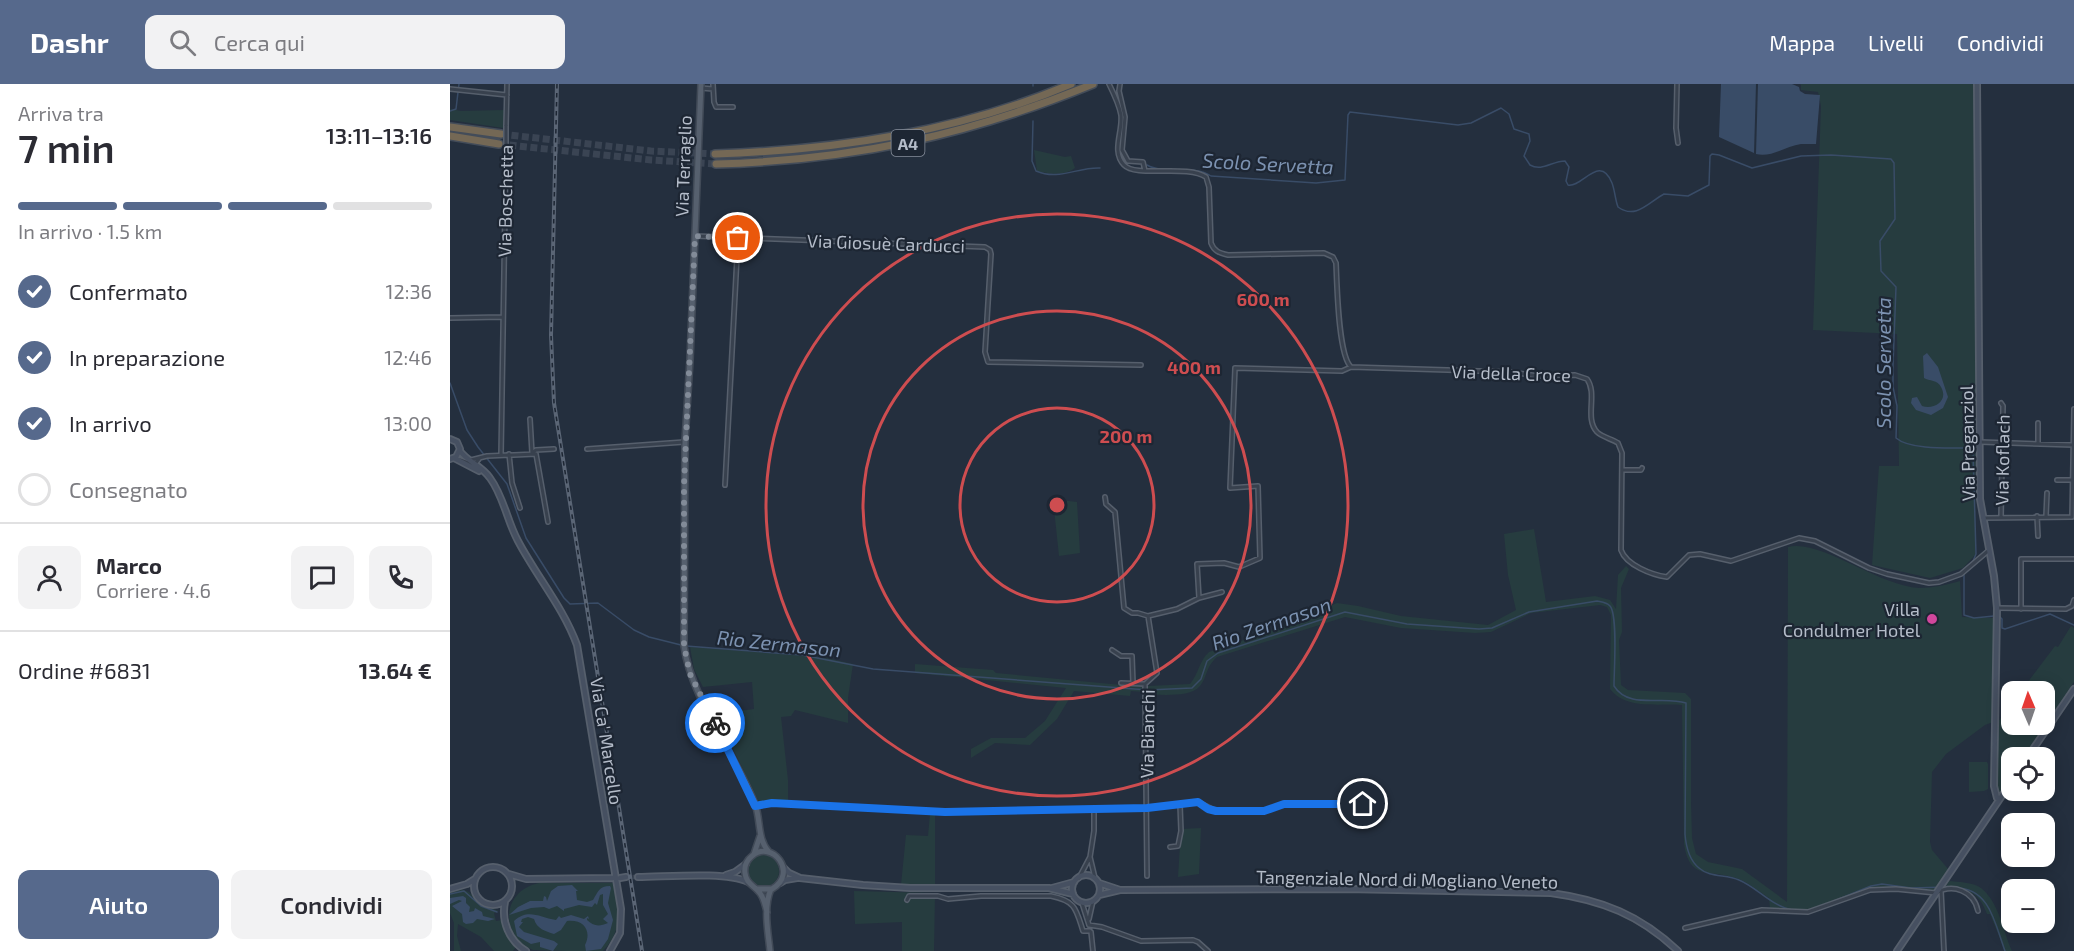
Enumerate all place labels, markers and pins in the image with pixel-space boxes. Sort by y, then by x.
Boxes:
pin [712,212,763,263]
centre of rings [1047,495,1067,515]
place label: Villa Condulmer Hotel [1783,598,1921,641]
marker: Villa Condulmer Hotel [1925,612,1939,626]
pin [1337,778,1388,829]

